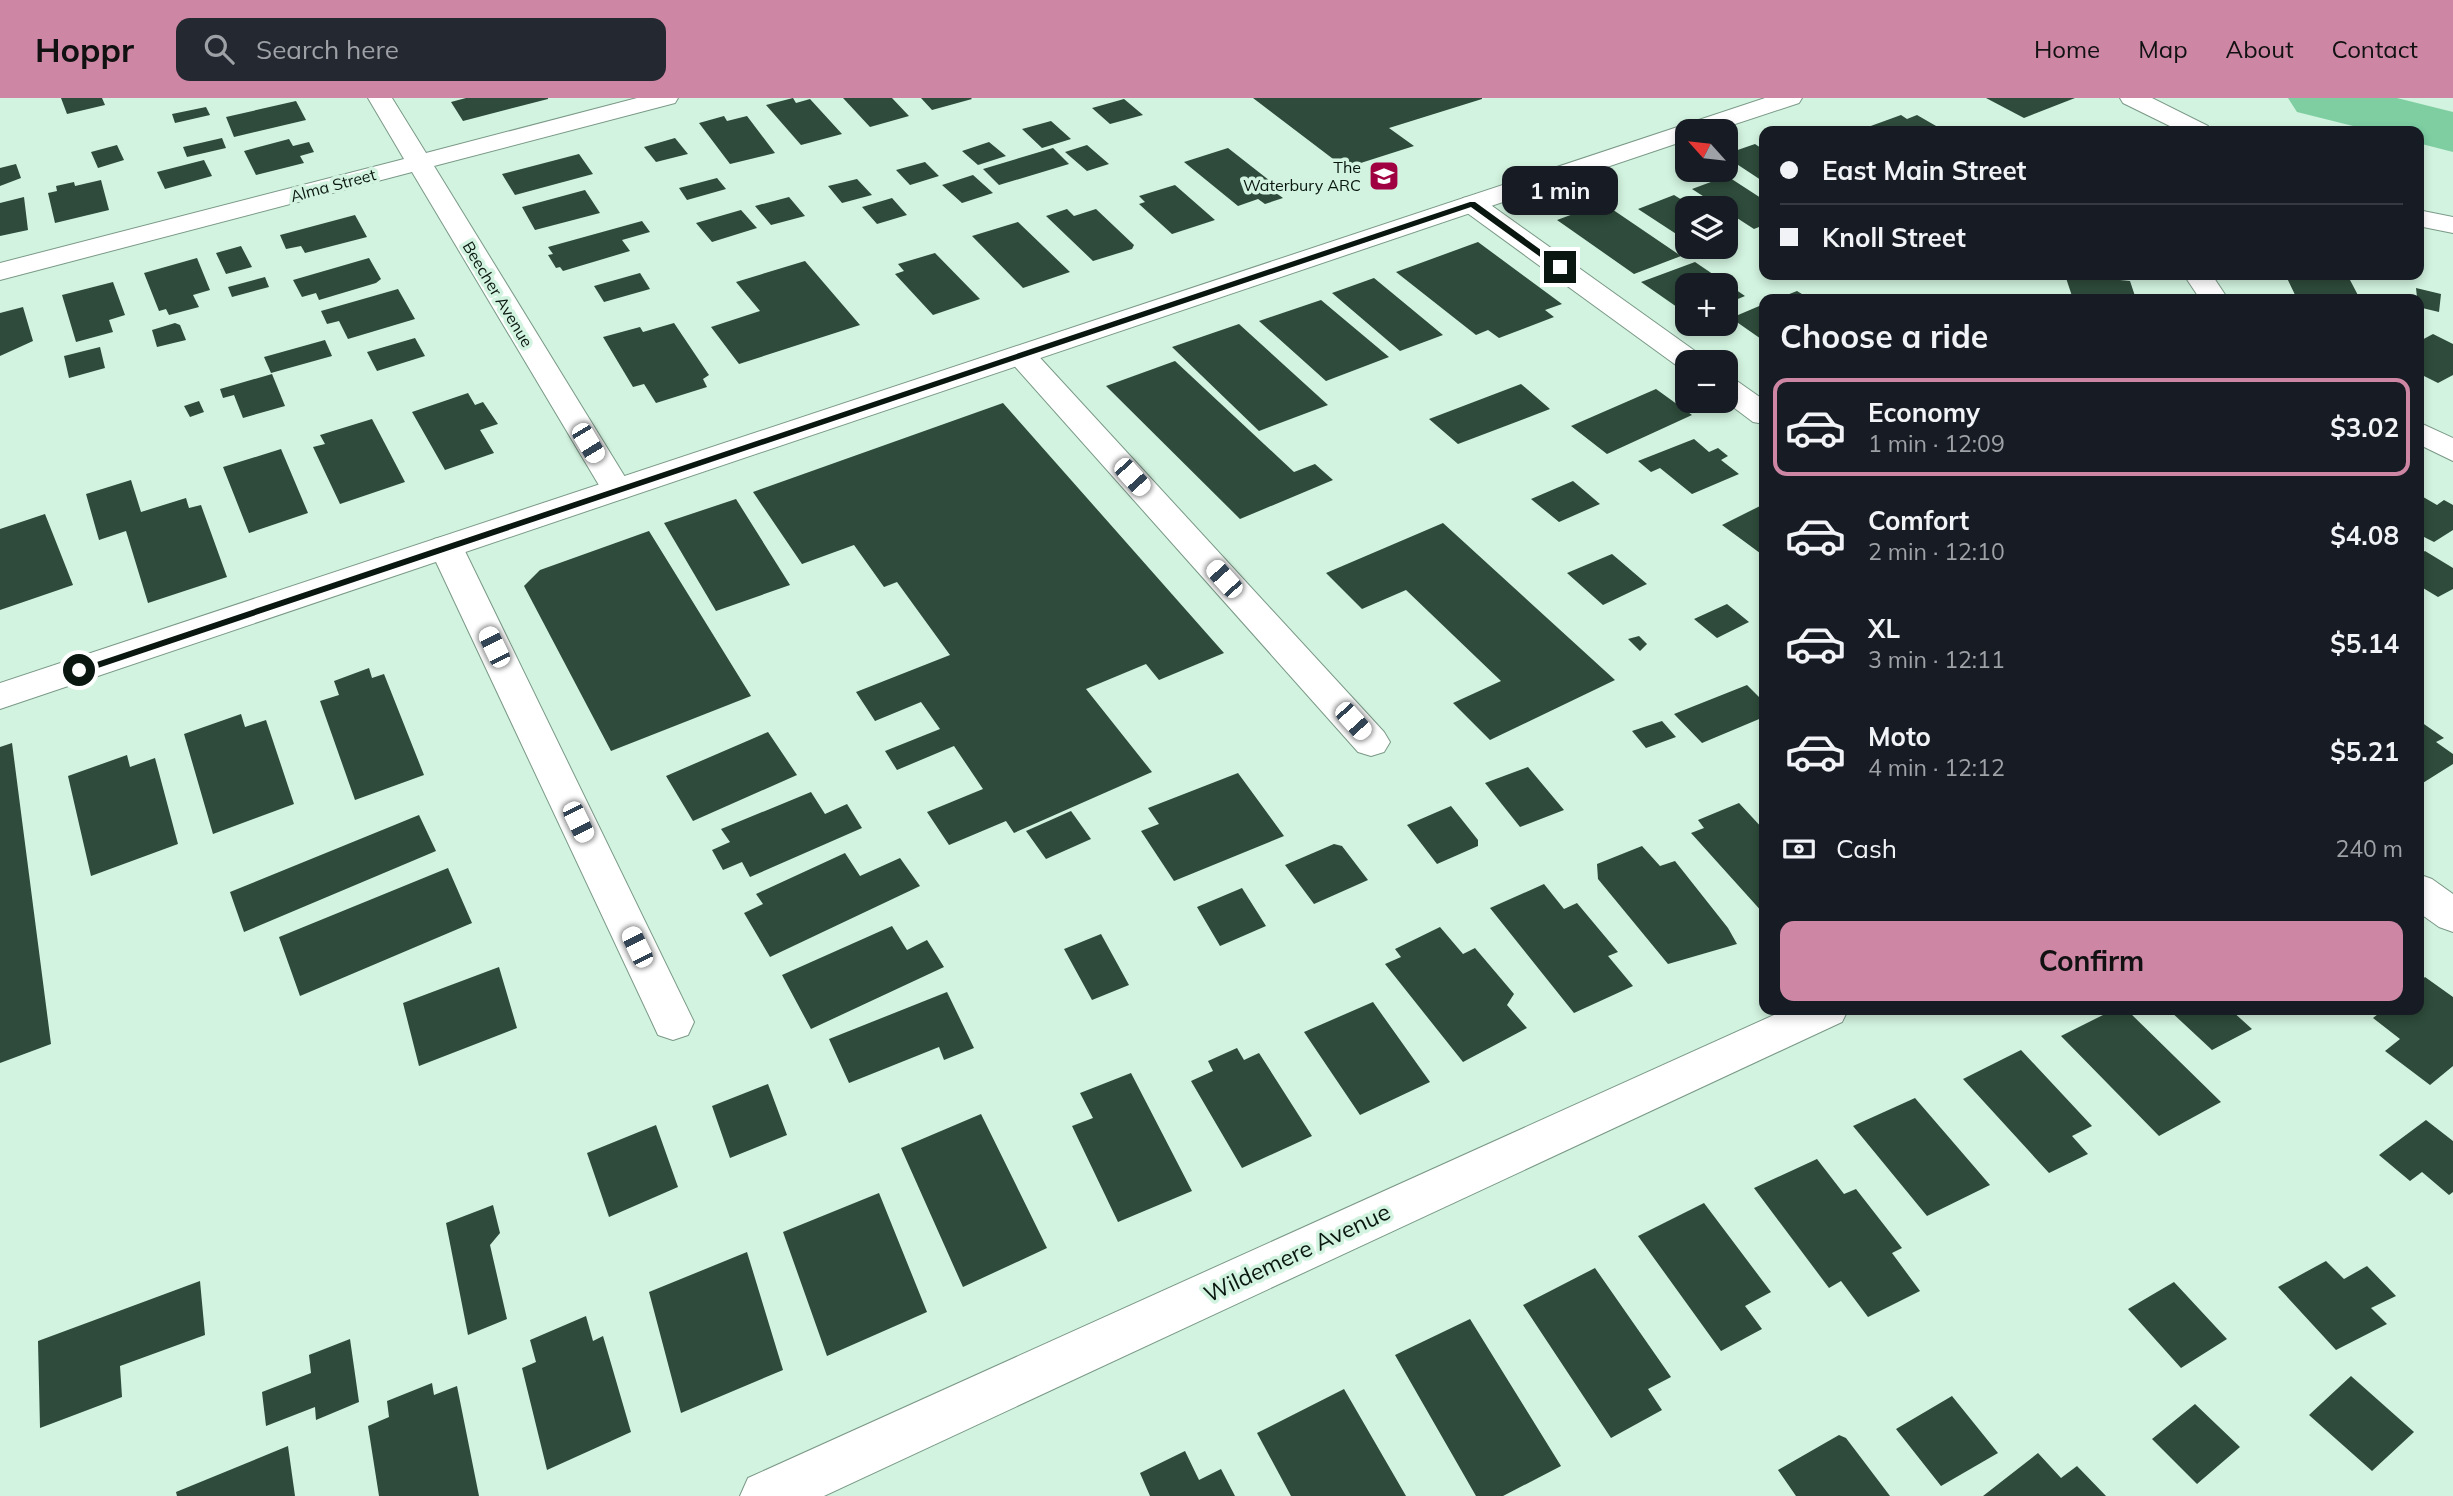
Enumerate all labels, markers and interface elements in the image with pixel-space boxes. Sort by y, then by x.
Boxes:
search box [176,18,666,81]
text: Hoppr [35,29,134,70]
icon: search [200,30,238,68]
text: Search here [256,33,399,66]
text: Home [2034,34,2100,64]
text: Map [2138,34,2188,64]
text: About [2226,34,2294,64]
text: Contact [2332,34,2418,64]
north arrow [1675,119,1738,182]
map controls [1675,119,1738,413]
text: East Main Street [1822,154,2026,187]
place label: The Waterbury ARC [1243,157,1361,195]
school or university icon: The Waterbury ARC [1367,159,1401,193]
street label: Alma Street [288,164,378,206]
callout: 1 min [1502,166,1618,214]
text: 1 min [1530,176,1590,205]
button: layers [1675,196,1738,259]
text: Knoll Street [1822,221,1966,254]
street label: Beecher Avenue [459,237,537,351]
route end [1544,251,1576,283]
button: + [1675,273,1738,336]
text: Choose a ride [1780,316,1988,356]
button: − [1675,350,1738,413]
icon: car [1784,396,1847,459]
text: Economy [1868,396,1980,429]
text: $3.02 [2330,411,2399,444]
car [569,420,608,466]
text: 1 min · 12:09 [1868,429,2005,458]
car [1111,454,1154,500]
icon: car [1784,504,1847,567]
text: Comfort [1868,504,1969,537]
text: $4.08 [2330,519,2399,552]
text: 2 min · 12:10 [1868,537,2005,566]
car [1203,556,1246,602]
icon: car [1784,612,1847,675]
text: XL [1868,612,1900,645]
car [476,624,513,670]
text: $5.14 [2330,627,2399,660]
text: 3 min · 12:11 [1868,645,2005,674]
route start [63,654,95,686]
car [1332,698,1375,744]
icon: car [1784,720,1847,783]
text: Moto [1868,720,1931,753]
text: $5.21 [2330,735,2399,768]
text: 4 min · 12:12 [1868,753,2005,782]
car [560,799,597,845]
icon: cash [1780,830,1818,868]
text: Cash [1836,832,1897,865]
text: 240 m [2335,834,2403,863]
button: Confirm [1780,921,2403,1001]
car [619,924,656,970]
street label: Wildemere Avenue [1199,1197,1395,1308]

